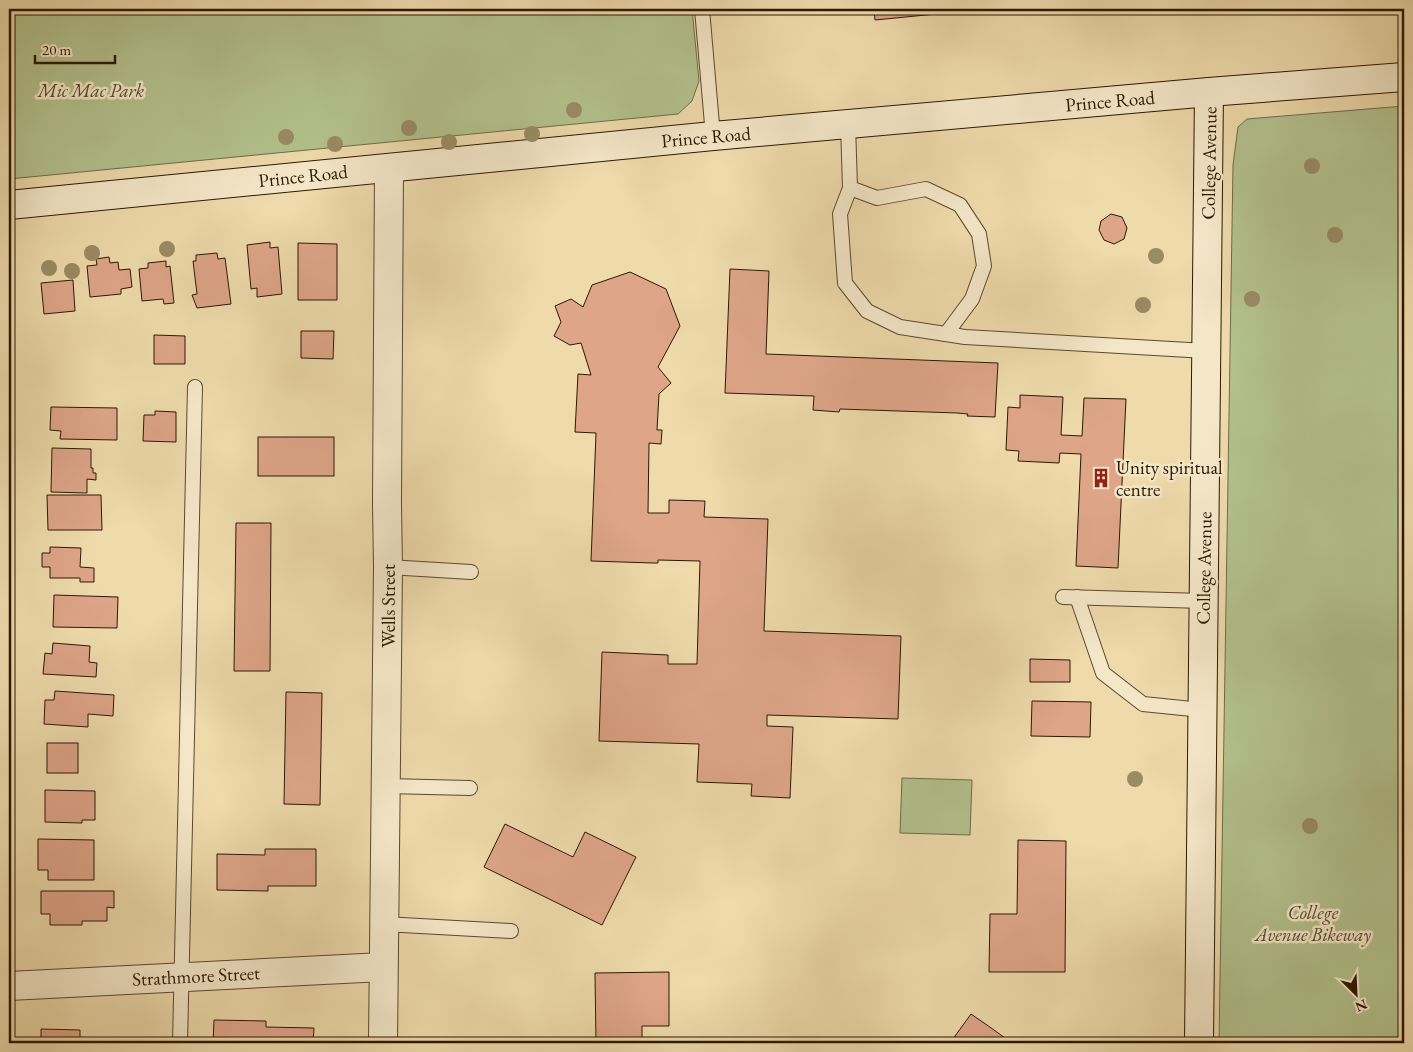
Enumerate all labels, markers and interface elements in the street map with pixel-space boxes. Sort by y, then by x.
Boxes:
scale bar [35,32,115,64]
text: 20 m [42,40,71,59]
park label: Mic Mac Park [37,78,145,103]
street label: Prince Road [1064,85,1156,117]
street label: College Avenue [1196,106,1222,220]
street label: Prince Road [660,121,752,153]
street label: Prince Road [257,159,349,193]
place label: Unity spiritual centre [1116,455,1223,502]
building icon: Unity spiritual centre [1090,467,1112,489]
street label: College Avenue [1191,511,1217,625]
street label: Wells Street [376,564,401,648]
park label: College Avenue Bikeway [1253,900,1371,947]
street label: Strathmore Street [131,960,261,992]
north arrow [1330,970,1380,1020]
text: N [1352,995,1370,1017]

